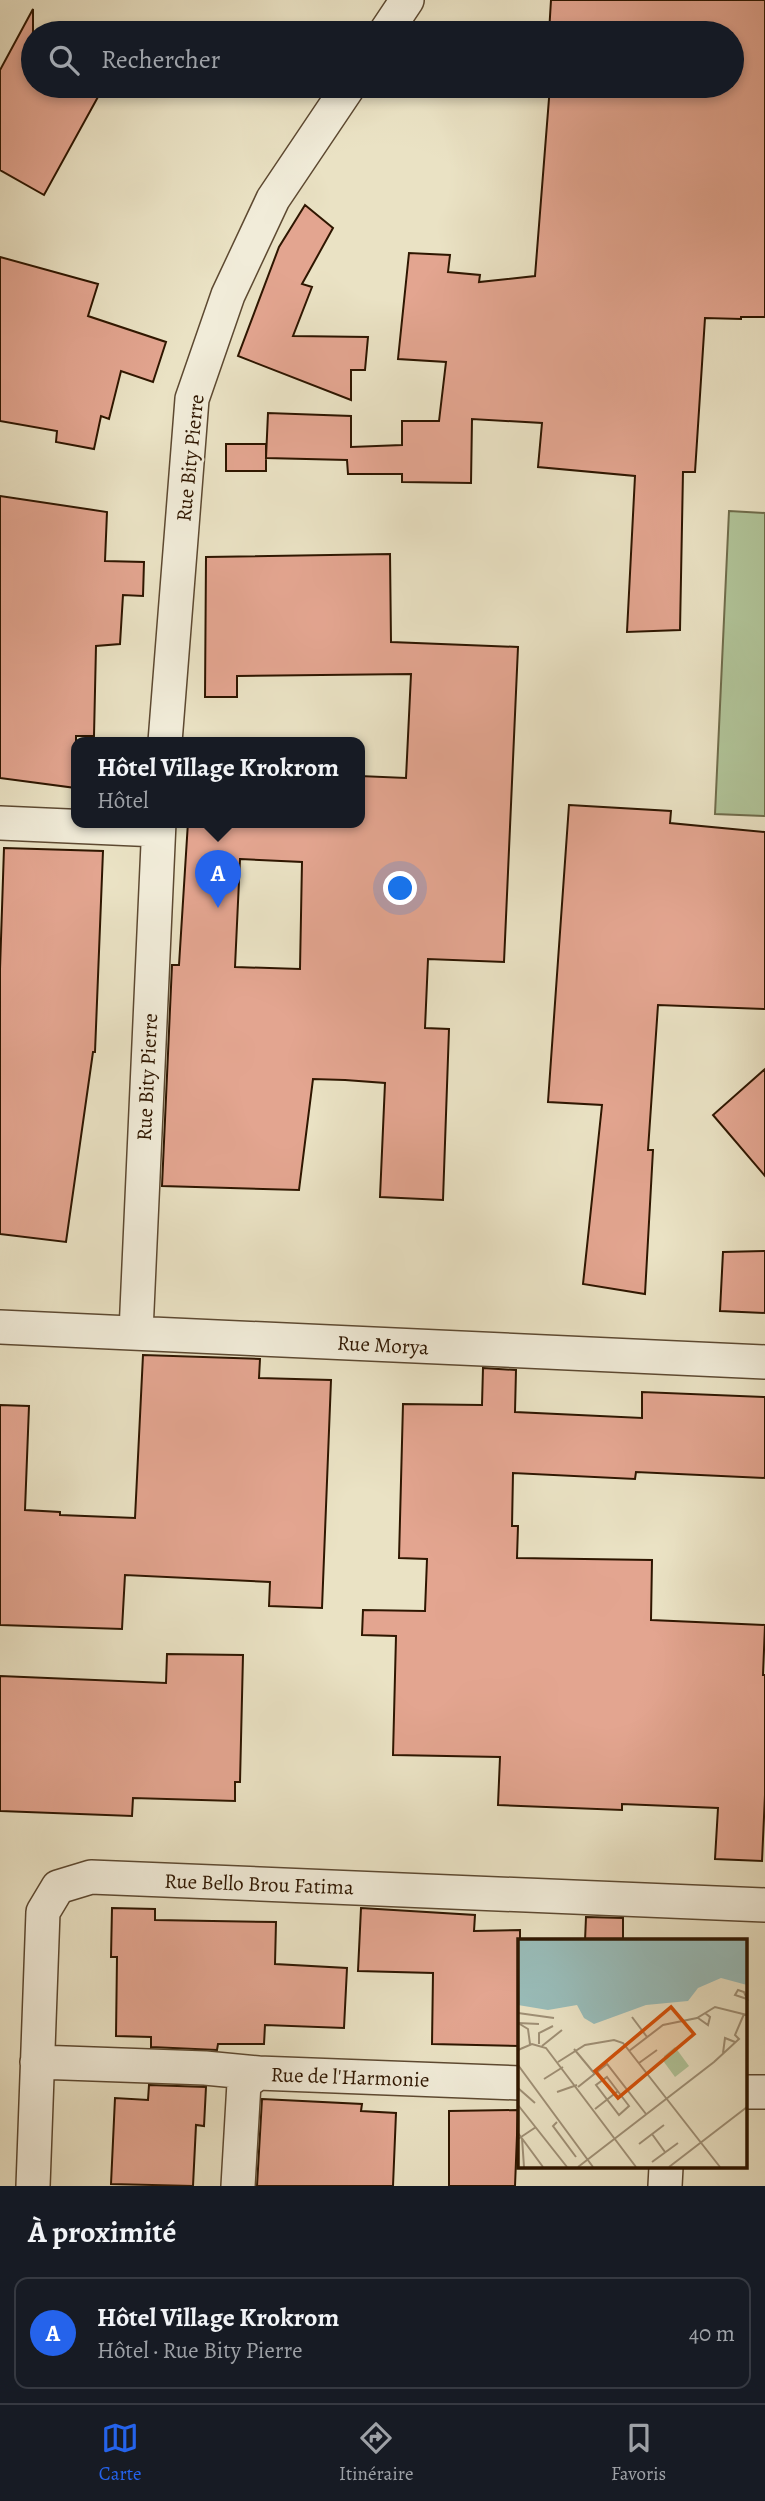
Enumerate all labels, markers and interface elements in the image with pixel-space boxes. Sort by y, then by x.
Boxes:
search box [21,21,744,98]
icon: search [45,41,83,79]
text: Rechercher [101,42,221,77]
street label: Rue Bity Pierre [169,393,211,523]
popup [71,737,365,828]
text: Hôtel Village Krokrom [97,750,339,785]
text: Hôtel [97,785,149,816]
pin: A [195,850,241,908]
your location [383,871,417,905]
street label: Rue Bity Pierre [130,1012,164,1142]
street label: Rue Morya [336,1329,430,1361]
street label: Rue Bello Brou Fatima [164,1867,354,1901]
inset map [518,1939,748,2168]
street label: Rue de l'Harmonie [270,2060,430,2094]
text: À proximité [28,2212,176,2252]
text: Hôtel Village Krokrom [97,2300,339,2335]
text: A [46,2318,60,2349]
text: 40 m [689,2318,735,2349]
text: Hôtel · Rue Bity Pierre [97,2335,302,2366]
tab: Carte [99,2419,142,2487]
tab: Itinéraire [339,2419,413,2487]
tab: Favoris [611,2419,666,2487]

